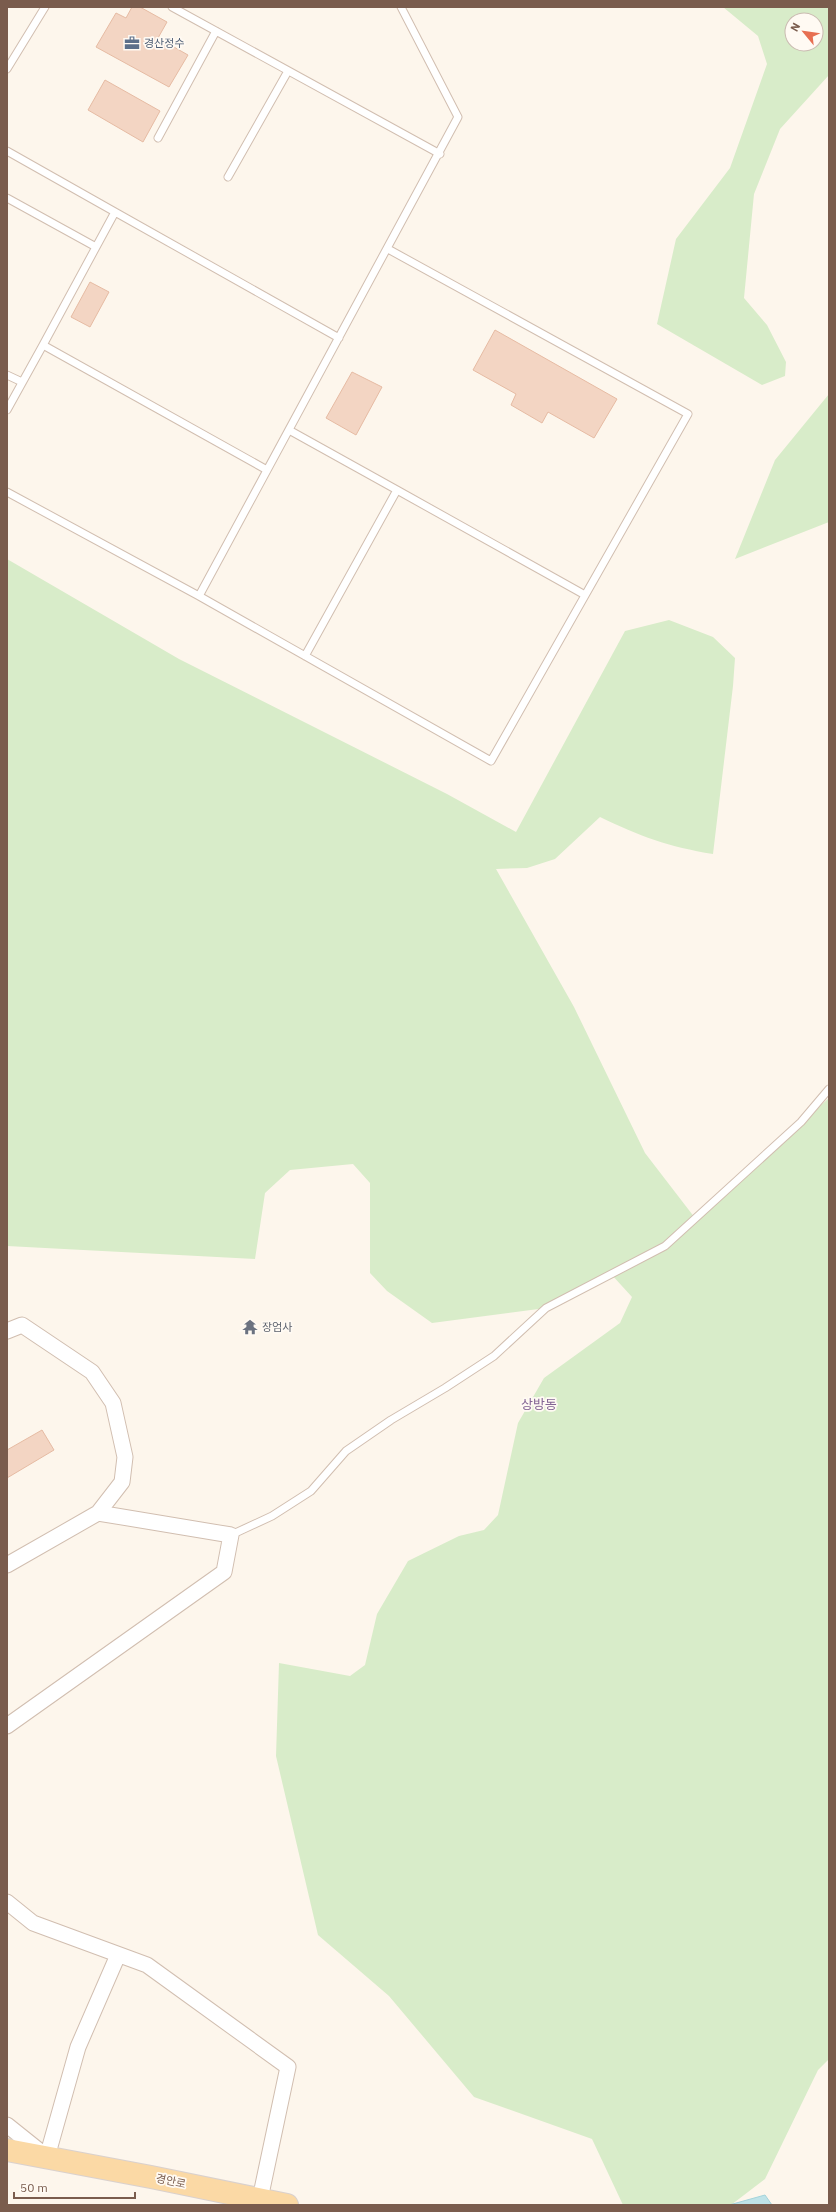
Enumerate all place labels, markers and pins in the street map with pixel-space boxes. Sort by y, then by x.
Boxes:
office icon: 경산정수 [123,34,141,52]
place label: 경산정수 [144,36,184,50]
temple icon: 장엄사 [241,1318,259,1336]
place label: 장엄사 [262,1320,292,1334]

